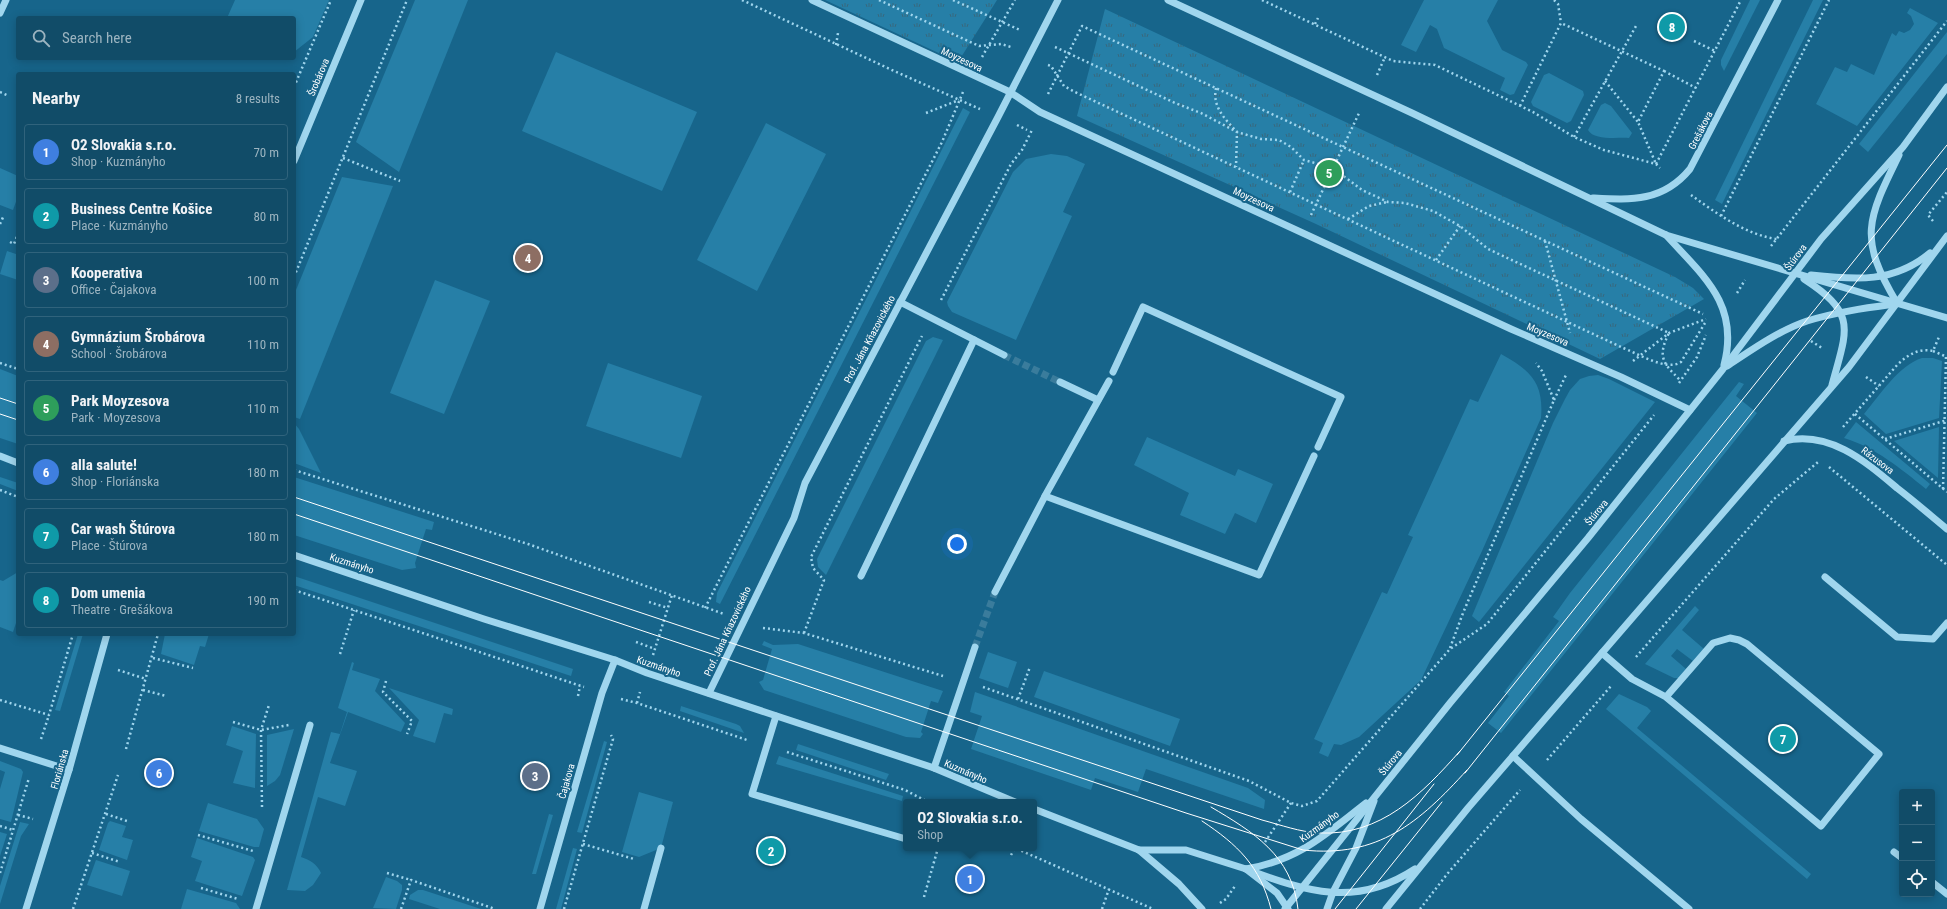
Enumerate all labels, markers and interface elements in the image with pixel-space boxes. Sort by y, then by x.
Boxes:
pin: 8 [1659,12,1685,42]
search box [16,16,296,60]
icon: search [30,27,52,49]
text: Search here [62,29,132,47]
street label: Moyzesova [939,45,984,74]
street label: Šrobárova [305,56,331,98]
text: Nearby [32,88,80,108]
text: 8 results [236,91,280,106]
street label: Grešákova [1686,109,1715,151]
text: O2 Slovakia s.r.o. [71,136,177,154]
text: 1 [43,145,49,160]
text: 70 m [253,145,279,160]
text: Shop · Kuzmányho [71,154,166,169]
pin: 5 [1316,158,1342,188]
street label: Moyzesova [1231,185,1276,214]
text: Business Centre Košice [71,200,212,218]
text: 2 [43,209,49,224]
text: 80 m [253,209,279,224]
text: Place · Kuzmányho [71,218,168,233]
street label: Štúrova [1781,241,1809,273]
pin: 4 [515,243,541,273]
text: Kooperativa [71,264,143,282]
text: 3 [43,273,49,288]
text: 100 m [247,273,279,288]
text: Office · Čajakova [71,282,156,297]
street label: Prof. Jána Kňazovického [842,294,897,385]
street label: Moyzesova [1525,321,1570,348]
text: Gymnázium Šrobárova [71,328,205,346]
text: 4 [43,337,49,352]
text: 110 m [247,337,279,352]
text: School · Šrobárova [71,346,167,361]
text: Park Moyzesova [71,392,169,410]
text: 5 [43,401,49,416]
text: 110 m [247,401,279,416]
text: Park · Moyzesova [71,410,161,425]
street label: Rázusova [1859,445,1896,476]
text: alla salute! [71,456,137,474]
text: 6 [43,465,49,480]
text: 180 m [247,465,279,480]
text: Shop · Floriánska [71,474,159,489]
street label: Štúrova [1582,496,1610,527]
text: Car wash Štúrova [71,520,175,538]
text: 7 [43,529,49,544]
text: 180 m [247,529,279,544]
your location [947,534,967,554]
text: Place · Štúrova [71,538,147,553]
street label: Kuzmányho [328,551,375,576]
text: Dom umenia [71,584,145,602]
street label: Prof. Jána Kňazovického [702,585,753,678]
text: 8 [43,593,49,608]
text: 190 m [247,593,279,608]
text: Theatre · Grešákova [71,602,173,617]
street label: Kuzmányho [635,654,682,679]
pin: 7 [1770,724,1796,754]
street label: Štúrova [1376,746,1404,777]
street label: Floriánska [49,748,70,790]
street label: Kuzmányho [943,757,989,785]
pin: 6 [146,758,172,788]
pin: 3 [522,761,548,791]
street label: Čajakova [554,762,577,800]
map controls [1899,789,1935,897]
button: + [1899,789,1935,825]
popup [903,799,1037,851]
text: O2 Slovakia s.r.o. [917,809,1023,827]
street label: Kuzmányho [1298,809,1341,844]
button: − [1899,825,1935,861]
text: Shop [917,827,943,842]
pin: 2 [758,836,784,866]
button: locate [1899,861,1935,897]
pin: 1 [957,864,983,894]

